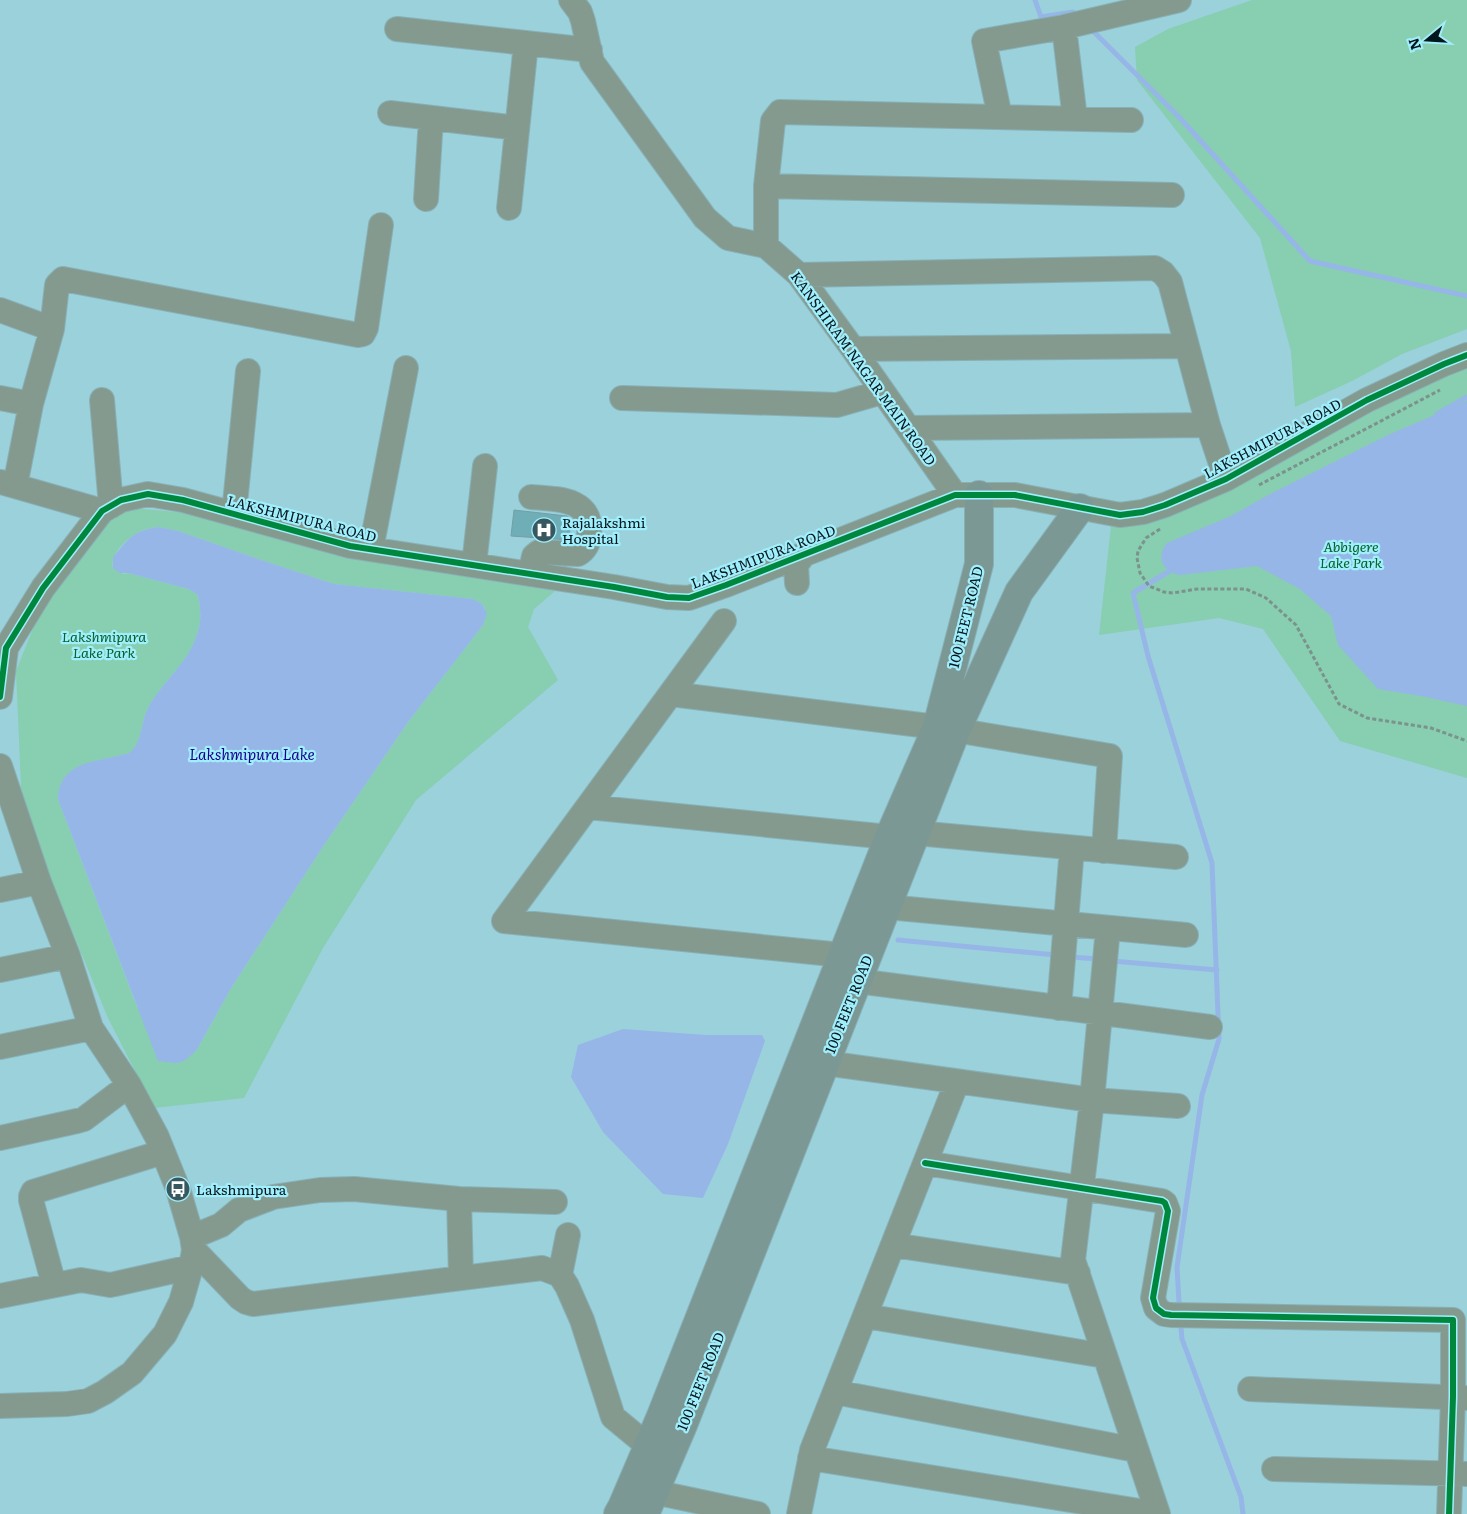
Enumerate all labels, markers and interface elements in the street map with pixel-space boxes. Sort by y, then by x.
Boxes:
north arrow [1402,15,1452,65]
text: N [1402,35,1425,53]
street label: KANSHIRAM NAGAR MAIN ROAD [787,267,941,469]
street label: LAKSHMIPURA ROAD [1200,393,1345,483]
street label: LAKSHMIPURA ROAD [225,490,379,546]
place label: Rajalakshmi Hospital [562,512,646,548]
hospital icon: Rajalakshmi Hospital [531,517,557,543]
street label: LAKSHMIPURA ROAD [688,519,838,593]
park label: Abbigere Lake Park [1320,536,1383,572]
street label: 100 FEET ROAD [943,564,987,670]
park label: Lakshmipura Lake Park [62,626,146,662]
water label: Lakshmipura Lake [189,742,315,765]
street label: 100 FEET ROAD [819,952,877,1056]
bus stop icon: Lakshmipura [165,1176,191,1202]
place label: Lakshmipura [196,1179,287,1199]
street label: 100 FEET ROAD [671,1329,729,1433]

